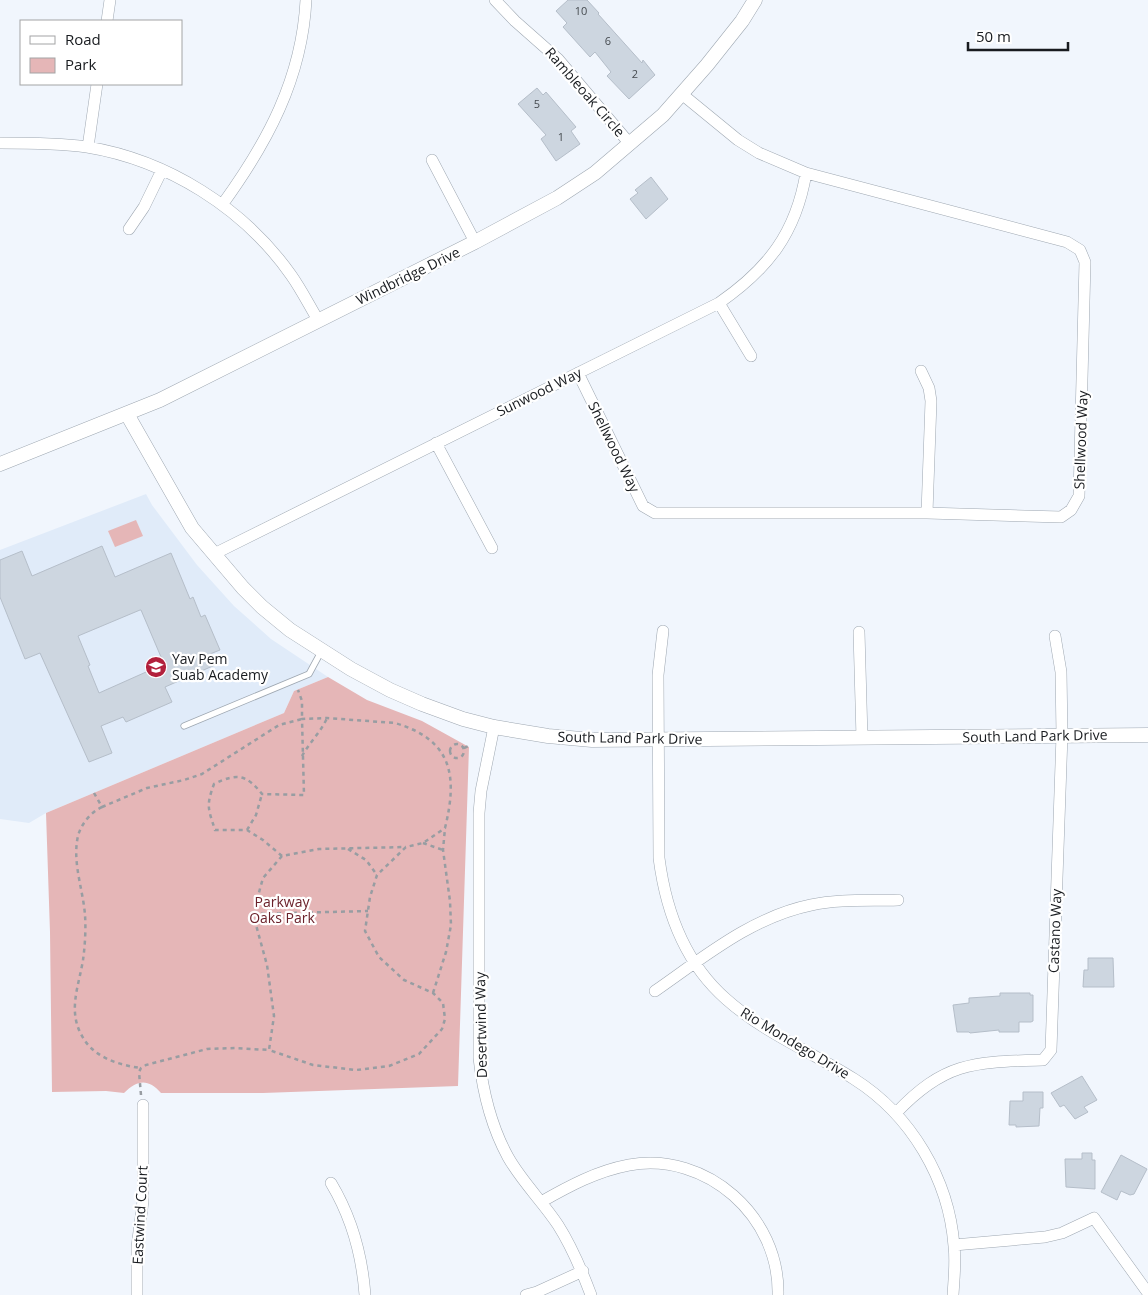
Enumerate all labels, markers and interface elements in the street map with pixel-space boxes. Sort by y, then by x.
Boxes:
house number: 10 [575,3,587,18]
legend [20,20,182,85]
scale bar [968,20,1068,52]
text: 50 m [976,26,1011,46]
text: Road [65,29,101,49]
house number: 6 [605,33,611,48]
street label: Rambleoak Circle [541,43,630,141]
text: Park [65,54,96,74]
house number: 2 [632,66,638,81]
house number: 5 [534,96,540,111]
house number: 1 [558,129,564,144]
street label: Windbridge Drive [353,242,463,309]
street label: Sunwood Way [493,362,585,420]
street label: Shellwood Way [1069,389,1092,490]
street label: Shellwood Way [584,398,645,496]
place label: Yav Pem Suab Academy [172,649,269,684]
school or university icon: Yav Pem Suab Academy [144,655,168,679]
street label: South Land Park Drive [962,725,1108,746]
street label: South Land Park Drive [557,727,703,748]
street label: Castano Way [1044,887,1066,973]
park label: Parkway Oaks Park [249,892,315,927]
street label: Desertwind Way [470,971,491,1078]
street label: Rio Mondego Drive [737,1002,853,1083]
street label: Eastwind Court [127,1165,152,1265]

